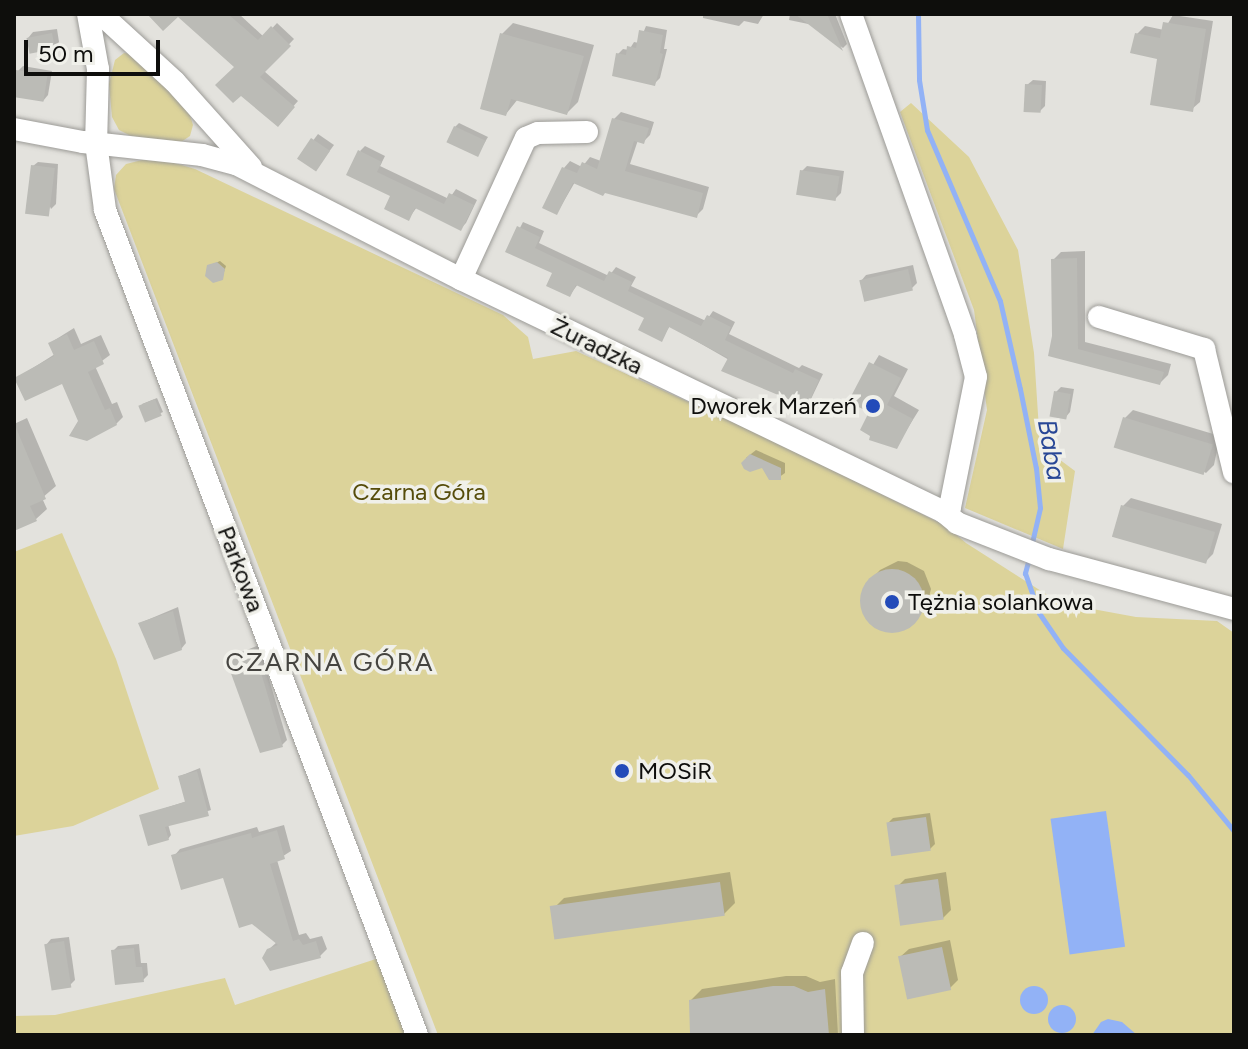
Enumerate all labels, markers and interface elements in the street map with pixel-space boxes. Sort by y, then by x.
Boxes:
scale bar [28,24,164,74]
text: 50 m [38,39,94,68]
street label: Żuradzka [546,311,648,381]
place label: Dworek Marzeń [690,392,857,420]
marker: Dworek Marzeń [864,397,882,415]
water label: Baba [1030,417,1072,483]
park label: Czarna Góra [352,478,486,506]
street label: Parkowa [211,522,271,616]
place label: Tężnia solankowa [908,588,1094,616]
marker: Tężnia solankowa [883,593,901,611]
district label: CZARNA GÓRA [225,647,435,679]
place label: MOSiR [638,757,712,785]
marker: MOSiR [613,762,631,780]

